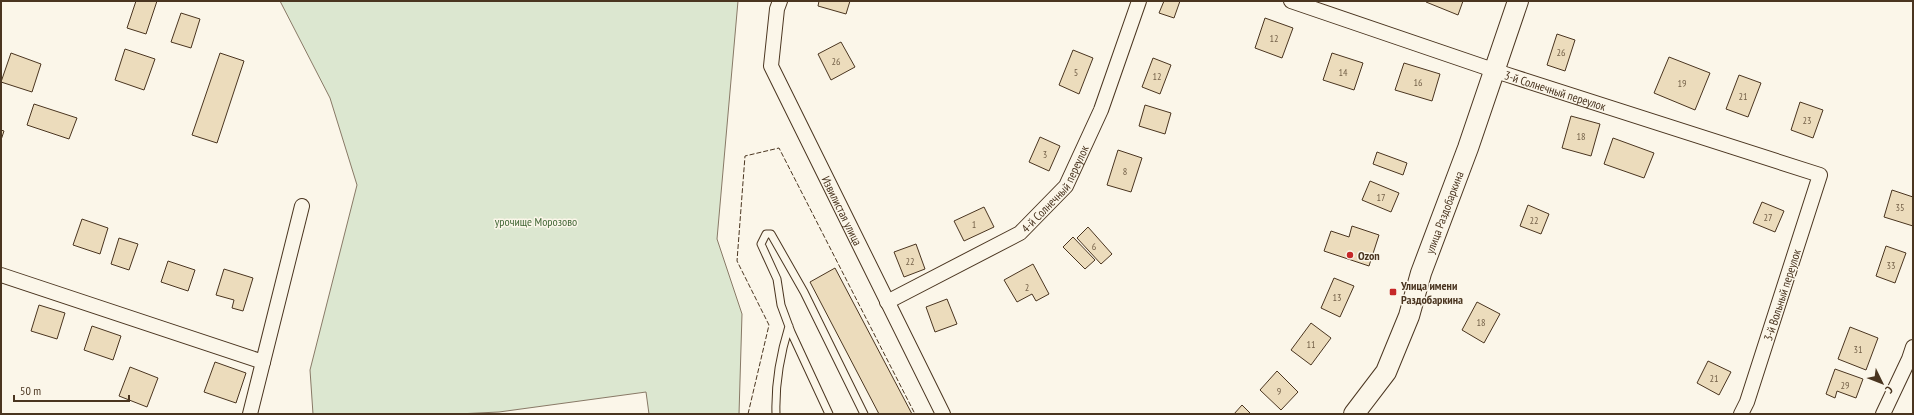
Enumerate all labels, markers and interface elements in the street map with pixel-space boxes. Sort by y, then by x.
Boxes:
house number: 12 [1270,32,1279,45]
house number: 26 [1557,46,1566,59]
house number: 26 [832,55,841,68]
house number: 5 [1074,66,1078,79]
house number: 14 [1339,66,1348,79]
street label: 3-й Солнечный переулок [1503,67,1608,114]
house number: 12 [1153,70,1162,83]
house number: 16 [1414,76,1423,89]
house number: 19 [1678,77,1687,90]
house number: 21 [1739,90,1748,103]
house number: 23 [1803,114,1812,127]
house number: 18 [1577,130,1586,143]
street label: 4-й Солнечный переулок [1018,142,1091,235]
house number: 3 [1043,148,1047,161]
house number: 8 [1123,165,1127,178]
street label: улица Раздобаркина [1422,169,1466,256]
street label: Извилистая улица [819,173,866,248]
house number: 17 [1377,191,1386,204]
house number: 35 [1896,201,1905,214]
house number: 27 [1764,211,1773,224]
park label: урочище Морозово [495,214,577,229]
house number: 22 [1530,214,1539,227]
house number: 1 [972,218,976,231]
house number: 6 [1092,240,1097,253]
street label: 3-й Вольный переулок [1760,247,1804,343]
place label: Ozon [1358,248,1380,263]
marker: Ozon [1345,250,1355,260]
house number: 22 [906,255,915,268]
house number: 33 [1887,259,1896,272]
place label: Улица имени Раздобаркина [1400,278,1463,307]
house number: 2 [1025,281,1029,294]
marker: Улица имени Раздобаркина [1388,287,1398,297]
house number: 13 [1333,291,1342,304]
house number: 18 [1477,316,1486,329]
house number: 11 [1307,338,1316,351]
house number: 31 [1854,343,1863,356]
north arrow [1862,363,1902,403]
house number: 21 [1710,372,1719,385]
scale bar [14,377,129,403]
house number: 29 [1841,379,1850,392]
text: 50 m [20,383,41,398]
text: С [1882,383,1896,396]
house number: 9 [1277,385,1281,398]

